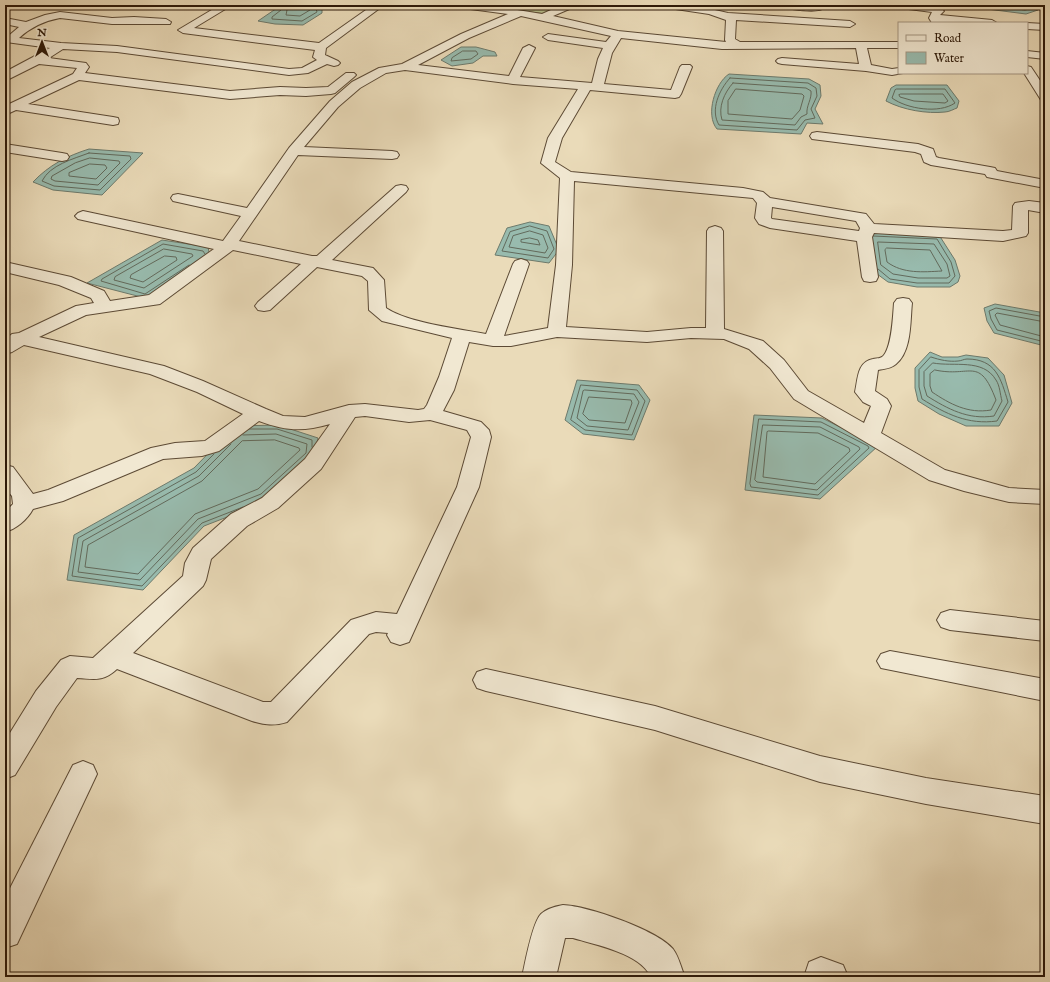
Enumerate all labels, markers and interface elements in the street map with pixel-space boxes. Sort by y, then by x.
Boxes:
north arrow [22,22,62,62]
legend [898,22,1028,74]
text: N [36,26,47,40]
text: Road [934,31,962,46]
text: Water [934,51,965,66]

